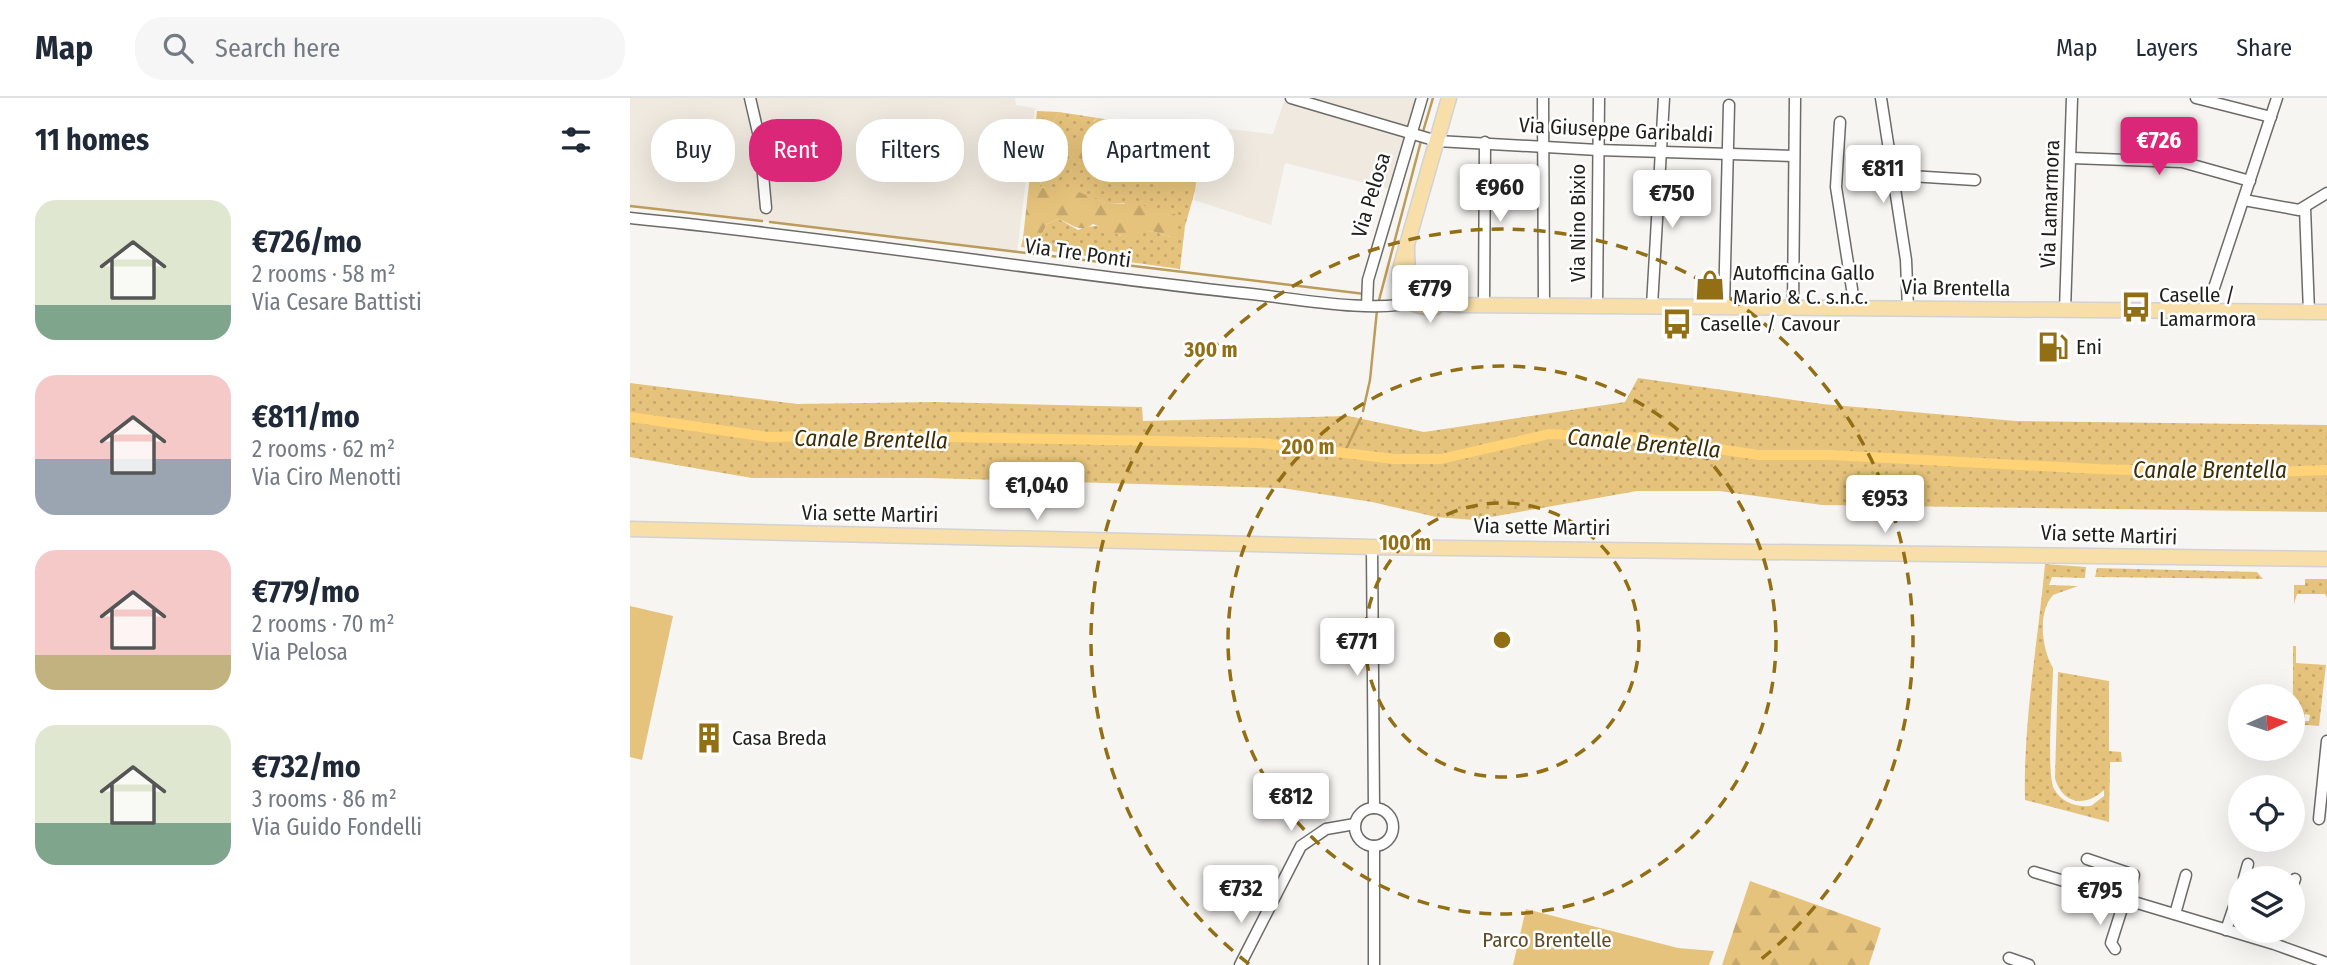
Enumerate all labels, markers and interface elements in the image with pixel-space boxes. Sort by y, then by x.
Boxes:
search box [135,17,625,80]
text: Map [35,28,93,68]
icon: search [159,29,197,67]
text: Search here [215,33,340,64]
text: Map [2056,34,2098,62]
text: Layers [2136,34,2198,62]
text: Share [2236,34,2292,62]
street label: Via Giuseppe Garibaldi [1518,112,1714,148]
pin: €726 [2118,118,2200,177]
chip: Buy [651,119,735,182]
chip: Rent [749,119,842,182]
chip: Filters [856,119,964,182]
chip: New [978,119,1068,182]
chip: Apartment [1082,119,1234,182]
icon: filters [557,121,595,159]
text: 11 homes [35,122,149,158]
text: €726 [2137,126,2181,154]
street label: Via Lamarmora [2035,139,2065,269]
pin: €811 [1842,146,1924,205]
street label: Via Pelosa [1346,149,1396,241]
text: €811 [1862,154,1904,182]
pin: €960 [1459,164,1541,224]
street label: Via Nino Bixio [1565,164,1591,282]
pin: €750 [1631,170,1713,230]
text: €960 [1476,173,1524,201]
text: €750 [1649,179,1695,207]
text: €726/mo [252,224,362,260]
icon: home [91,228,175,312]
street label: Via Tre Ponti [1023,233,1133,273]
text: 2 rooms · 58 m² [252,260,396,288]
place label: Autofficina Gallo Mario & C. s.n.c. [1733,260,1875,310]
pin: €779 [1389,266,1471,325]
shop icon: Autofficina Gallo Mario & C. s.n.c. [1693,268,1727,302]
text: €779 [1408,274,1452,302]
street label: Via Brentella [1901,274,2011,302]
place label: Caselle / Lamarmora [2159,282,2256,332]
text: Via Cesare Battisti [252,288,422,316]
bus stop icon: Caselle / Lamarmora [2119,290,2153,324]
bus stop icon: Caselle / Cavour [1660,307,1694,341]
place label: Caselle / Cavour [1700,311,1841,337]
fuel station icon: Eni [2036,330,2070,364]
place label: Eni [2076,334,2102,360]
text: 300 m [1183,337,1238,363]
text: €811/mo [252,399,360,435]
icon: home [91,403,175,487]
water label: Canale Brentella [1566,422,1722,464]
water label: Canale Brentella [794,424,948,454]
text: 200 m [1280,434,1335,460]
text: 2 rooms · 62 m² [252,435,395,463]
water label: Canale Brentella [2133,456,2287,484]
pin: €1,040 [980,462,1094,522]
text: Via Ciro Menotti [252,463,401,491]
text: €1,040 [1005,471,1069,499]
pin: €953 [1844,476,1926,535]
text: €953 [1862,484,1908,512]
street label: Via sette Martiri [801,500,939,528]
street label: Via sette Martiri [1473,513,1611,541]
street label: Via sette Martiri [2040,520,2178,550]
text: 100 m [1379,530,1431,556]
text: €779/mo [252,574,360,610]
icon: home [91,578,175,662]
text: 2 rooms · 70 m² [252,610,395,638]
pin: €771 [1316,618,1398,678]
text: €771 [1336,627,1378,655]
centre of rings [1490,628,1514,652]
text: Via Pelosa [252,638,348,666]
north arrow [2228,684,2305,761]
map controls [2228,684,2305,943]
building icon: Casa Breda [692,721,726,755]
place label: Casa Breda [732,725,827,751]
text: €732/mo [252,749,361,785]
icon: home [91,753,175,837]
pin: €812 [1250,774,1332,833]
button: locate [2228,775,2305,852]
text: €812 [1269,782,1313,810]
text: 3 rooms · 86 m² [252,785,397,813]
text: Via Guido Fondelli [252,813,422,841]
pin: €732 [1200,866,1282,925]
button: layers [2228,866,2305,943]
pin: €795 [2059,868,2141,927]
text: €732 [1219,874,1263,902]
text: €795 [2077,876,2123,904]
park label: Parco Brentelle [1482,927,1612,953]

